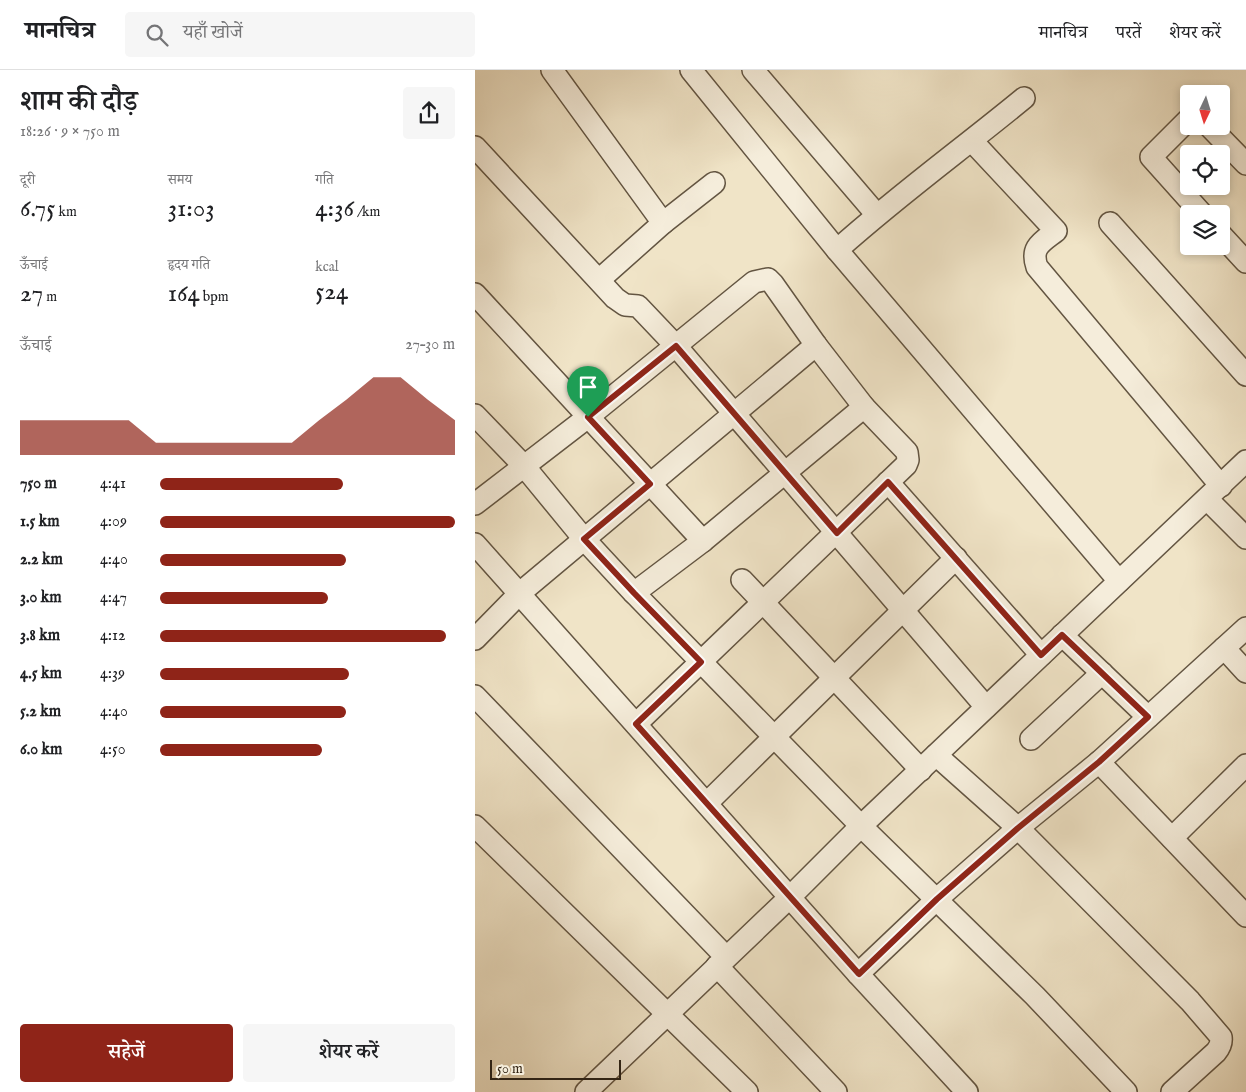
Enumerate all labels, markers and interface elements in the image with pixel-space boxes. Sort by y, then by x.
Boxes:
search box [125,12,475,57]
text: मानचित्र [25,16,95,47]
icon: search [143,21,171,49]
text: यहाँ खोजें [183,21,243,45]
text: मानचित्र [1039,22,1088,45]
text: परतें [1116,22,1141,45]
text: शेयर करें [1169,22,1221,45]
text: शाम की दौड़ [20,85,138,120]
north arrow [1180,85,1230,135]
map controls [1180,85,1230,255]
button: share [403,87,455,139]
text: 18:26 · 9 × 750 m [20,122,120,142]
button: locate [1180,145,1230,195]
text: दूरी [20,171,35,189]
text: समय [168,171,192,189]
text: गति [315,171,334,189]
text: 6.75 [20,193,55,225]
text: 31:03 [168,193,215,225]
text: 4:36 [315,193,354,225]
text: km [55,203,77,221]
text: /km [354,203,380,221]
button: layers [1180,205,1230,255]
text: ऊँचाई [20,256,48,274]
text: हृदय गति [168,256,210,274]
text: kcal [315,258,339,276]
text: 524 [315,276,348,308]
text: 27 [20,278,43,310]
text: 164 [168,278,200,310]
text: m [43,288,57,306]
text: bpm [200,288,229,306]
text: 27–30 m [405,335,455,355]
text: ऊँचाई [20,336,52,356]
pin [567,366,609,417]
icon: arrive [574,373,602,401]
text: 750 m [20,474,57,494]
text: 4:41 [100,474,126,494]
text: 1.5 km [20,512,60,532]
text: 4:09 [100,512,127,532]
text: 2.2 km [20,550,63,570]
text: 4:40 [100,550,128,570]
text: 3.0 km [20,588,62,608]
text: 4:47 [100,588,127,608]
text: 3.8 km [20,626,60,646]
text: 4:12 [100,626,126,646]
text: 4.5 km [20,664,62,684]
text: 4:39 [100,664,125,684]
text: 5.2 km [20,702,61,722]
text: 4:40 [100,702,128,722]
text: 6.0 km [20,740,62,760]
text: 4:50 [100,740,126,760]
button: सहेजें [20,1024,233,1082]
button: शेयर करें [243,1024,455,1082]
scale bar [490,1057,621,1080]
text: 50 m [497,1060,523,1078]

